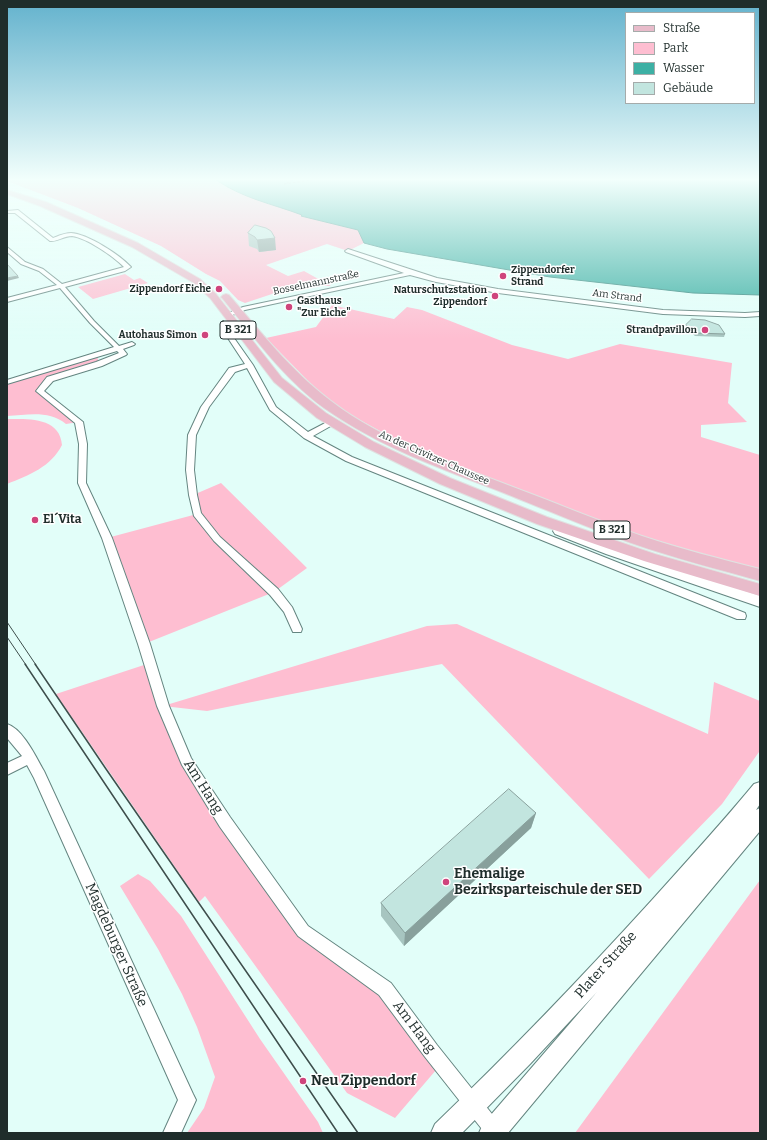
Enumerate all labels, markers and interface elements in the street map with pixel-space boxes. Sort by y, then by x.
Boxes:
legend [625,12,755,104]
text: Straße [663,21,700,35]
text: Park [663,41,688,55]
text: Wasser [663,61,704,75]
text: Gebäude [663,81,713,95]
place label: Zippendorfer Strand [511,264,575,288]
street label: Bosselmannstraße [272,268,360,298]
marker: Zippendorfer Strand [498,271,508,281]
place label: Zippendorf Eiche [129,283,211,295]
marker: Zippendorf Eiche [214,284,224,294]
place label: Naturschutzstation Zippendorf [394,284,487,308]
street label: Am Strand [592,287,642,305]
marker: Naturschutzstation Zippendorf [490,291,500,301]
place label: Gasthaus "Zur Eiche" [297,295,351,318]
marker: Gasthaus "Zur Eiche" [284,302,294,312]
road number: B 321 [220,321,256,339]
place label: Strandpavillon [626,324,697,336]
marker: Strandpavillon [700,325,710,335]
place label: Autohaus Simon [119,329,197,341]
marker: Autohaus Simon [200,330,210,340]
street label: An der Crivitzer Chaussee [377,428,491,488]
place label: El´Vita [43,513,81,527]
marker: El´Vita [30,515,40,525]
road number: B 321 [594,521,630,539]
street label: Am Hang [180,757,226,817]
place label: Ehemalige Bezirksparteischule der SED [454,866,642,898]
marker: Ehemalige Bezirksparteischule der SED [441,877,451,887]
street label: Magdeburger Straße [81,880,151,1010]
street label: Plater Straße [571,928,641,1002]
street label: Am Hang [389,998,439,1056]
place label: Neu Zippendorf [311,1073,416,1089]
marker: Neu Zippendorf [298,1076,308,1086]

